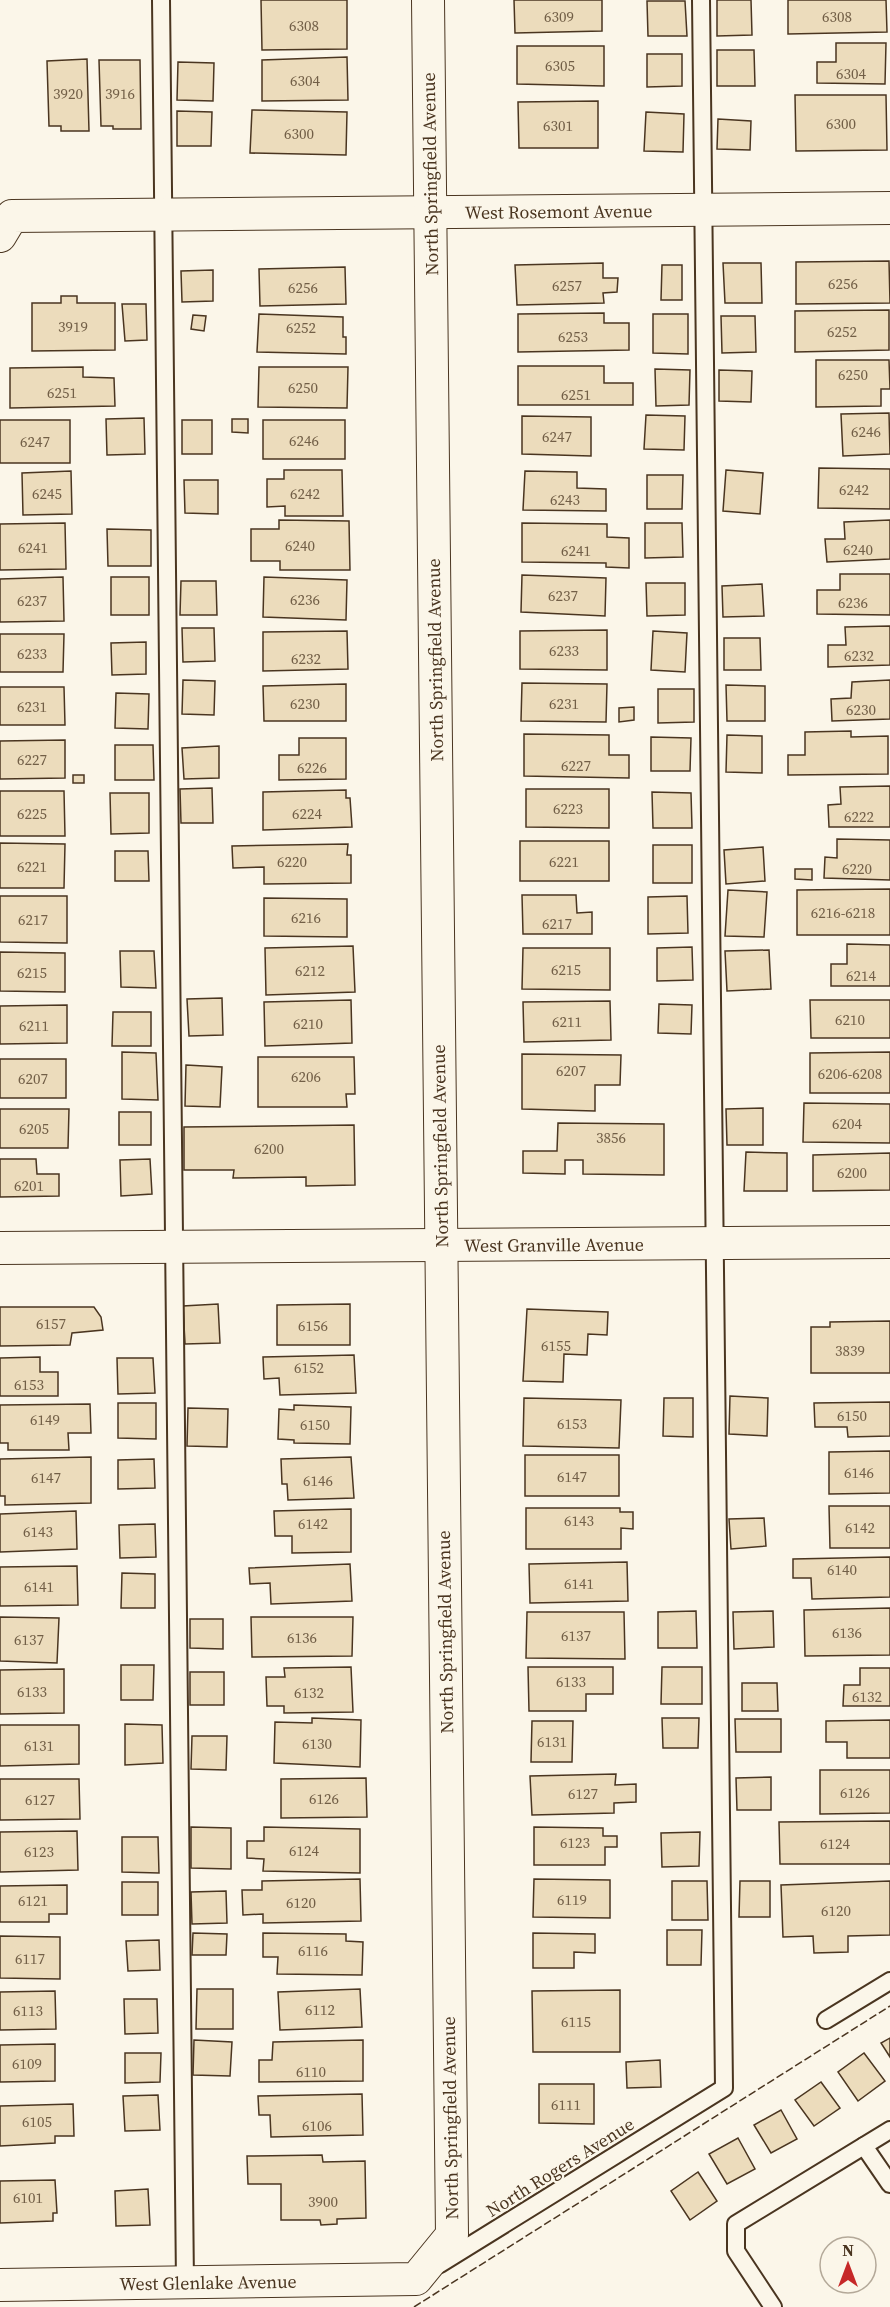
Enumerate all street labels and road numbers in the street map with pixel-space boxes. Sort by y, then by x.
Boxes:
street label: North Springfield Avenue [416,72,444,276]
street label: West Rosemont Avenue [465,198,653,224]
street label: North Springfield Avenue [421,558,449,762]
street label: North Springfield Avenue [426,1044,454,1248]
street label: West Granville Avenue [464,1231,644,1257]
street label: North Springfield Avenue [431,1530,459,1734]
street label: North Springfield Avenue [436,2016,464,2220]
street label: North Rogers Avenue [481,2111,639,2223]
street label: West Glenlake Avenue [119,2268,297,2296]

